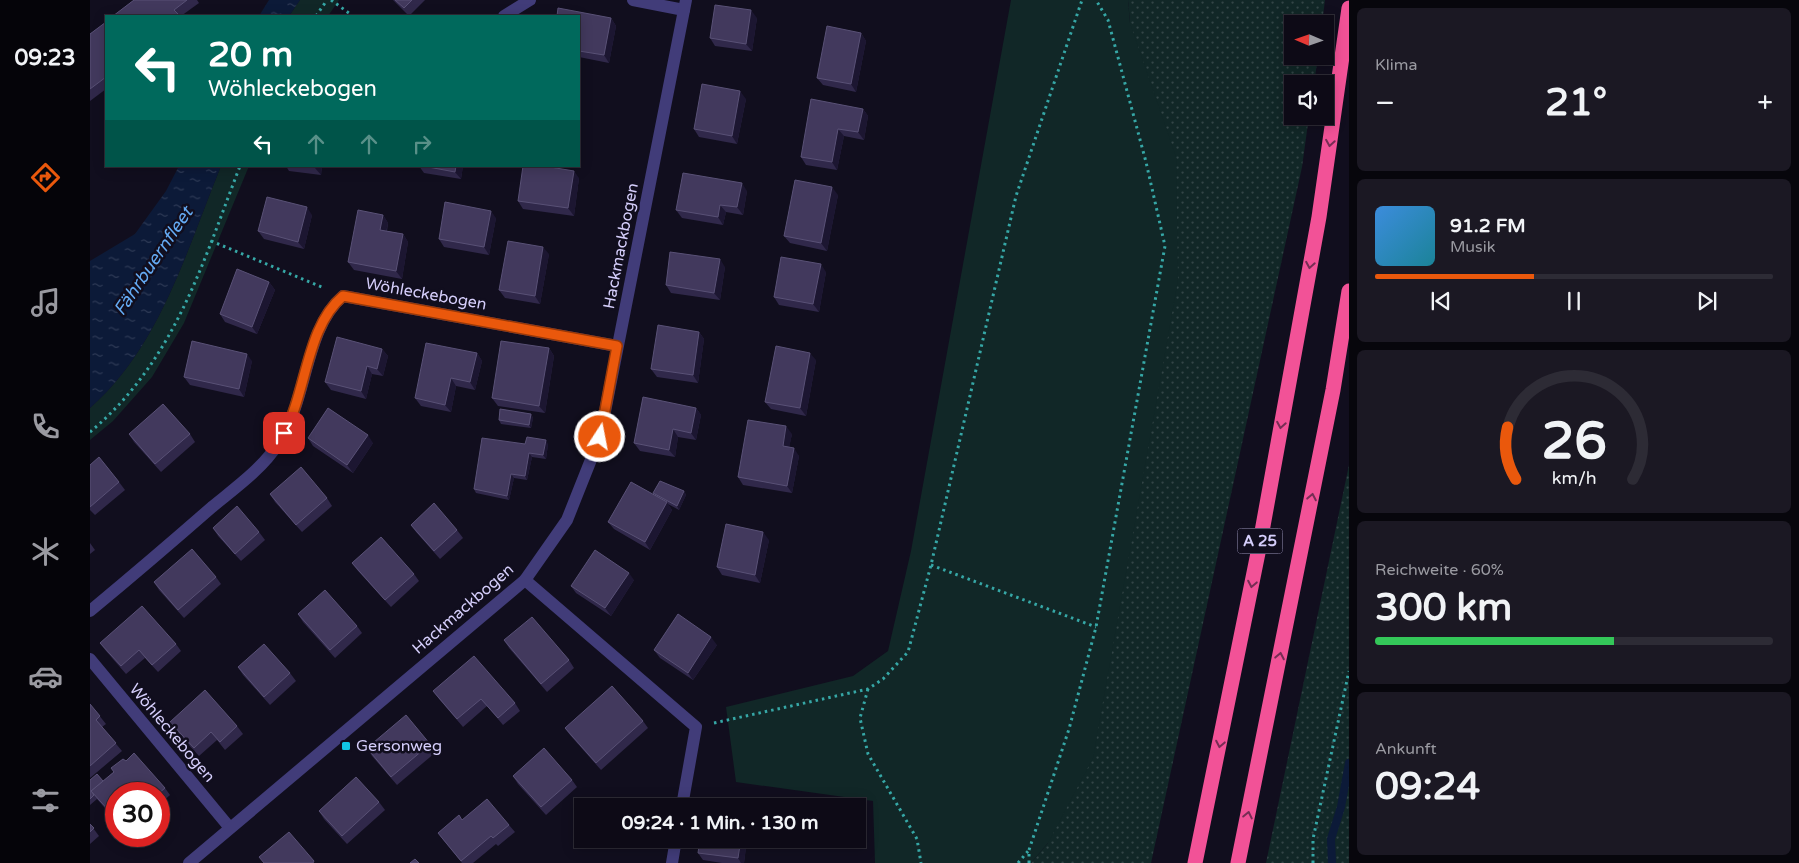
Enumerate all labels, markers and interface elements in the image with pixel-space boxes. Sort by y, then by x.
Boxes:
north arrow [1284,15,1334,65]
map controls [1284,15,1334,125]
text: 20 m [208,34,293,76]
icon: left [125,35,190,100]
text: 09:23 [15,45,75,71]
text: Klima [1375,55,1417,75]
button: sound [1284,75,1334,125]
text: Wöhleckebogen [208,76,377,102]
text: 21° [1545,80,1607,126]
text: − [1375,86,1395,120]
text: + [1757,86,1773,120]
icon: left [249,130,277,158]
icon: ahead [302,130,330,158]
icon: ahead [355,130,383,158]
icon: right [408,130,436,158]
one-way arrow [1325,139,1336,147]
icon: directions [28,160,63,195]
street label: Hackmackbogen [599,181,643,311]
water label: Fährbuernfleet [109,201,199,320]
text: 91.2 FM [1450,215,1526,237]
text: Musik [1450,237,1495,257]
one-way arrow [1305,260,1315,269]
street label: Wöhleckebogen [364,273,488,315]
icon: music [28,285,63,320]
icon: previous [1427,287,1455,315]
icon: pause [1560,287,1588,315]
icon: next [1693,287,1721,315]
icon: phone [28,409,63,444]
position arrow [573,410,625,462]
text: 26 [1541,410,1607,473]
pin [263,412,305,454]
icon: arrive [270,419,298,447]
one-way arrow [1277,420,1287,429]
text: km/h [1552,468,1596,489]
one-way arrow [1306,492,1317,501]
road number: A 25 [1238,528,1282,554]
icon: climate [28,534,63,569]
street label: Hackmackbogen [408,559,518,659]
text: Reichweite · 60% [1375,560,1504,580]
one-way arrow [1247,580,1257,589]
text: 300 km [1375,585,1512,631]
one-way arrow [1275,652,1285,661]
icon: car [28,659,63,694]
street label: Wöhleckebogen [125,680,219,786]
place label: Gersonweg [356,736,442,756]
one-way arrow [1215,739,1226,748]
text: Ankunft [1375,739,1437,759]
marker: Gersonweg [340,740,352,752]
text: 09:24 [1375,764,1480,810]
speed limit sign: 30 [105,782,170,847]
icon: filters [28,783,63,818]
one-way arrow [1242,811,1253,820]
text: 09:24 · 1 Min. · 130 m [622,812,818,834]

